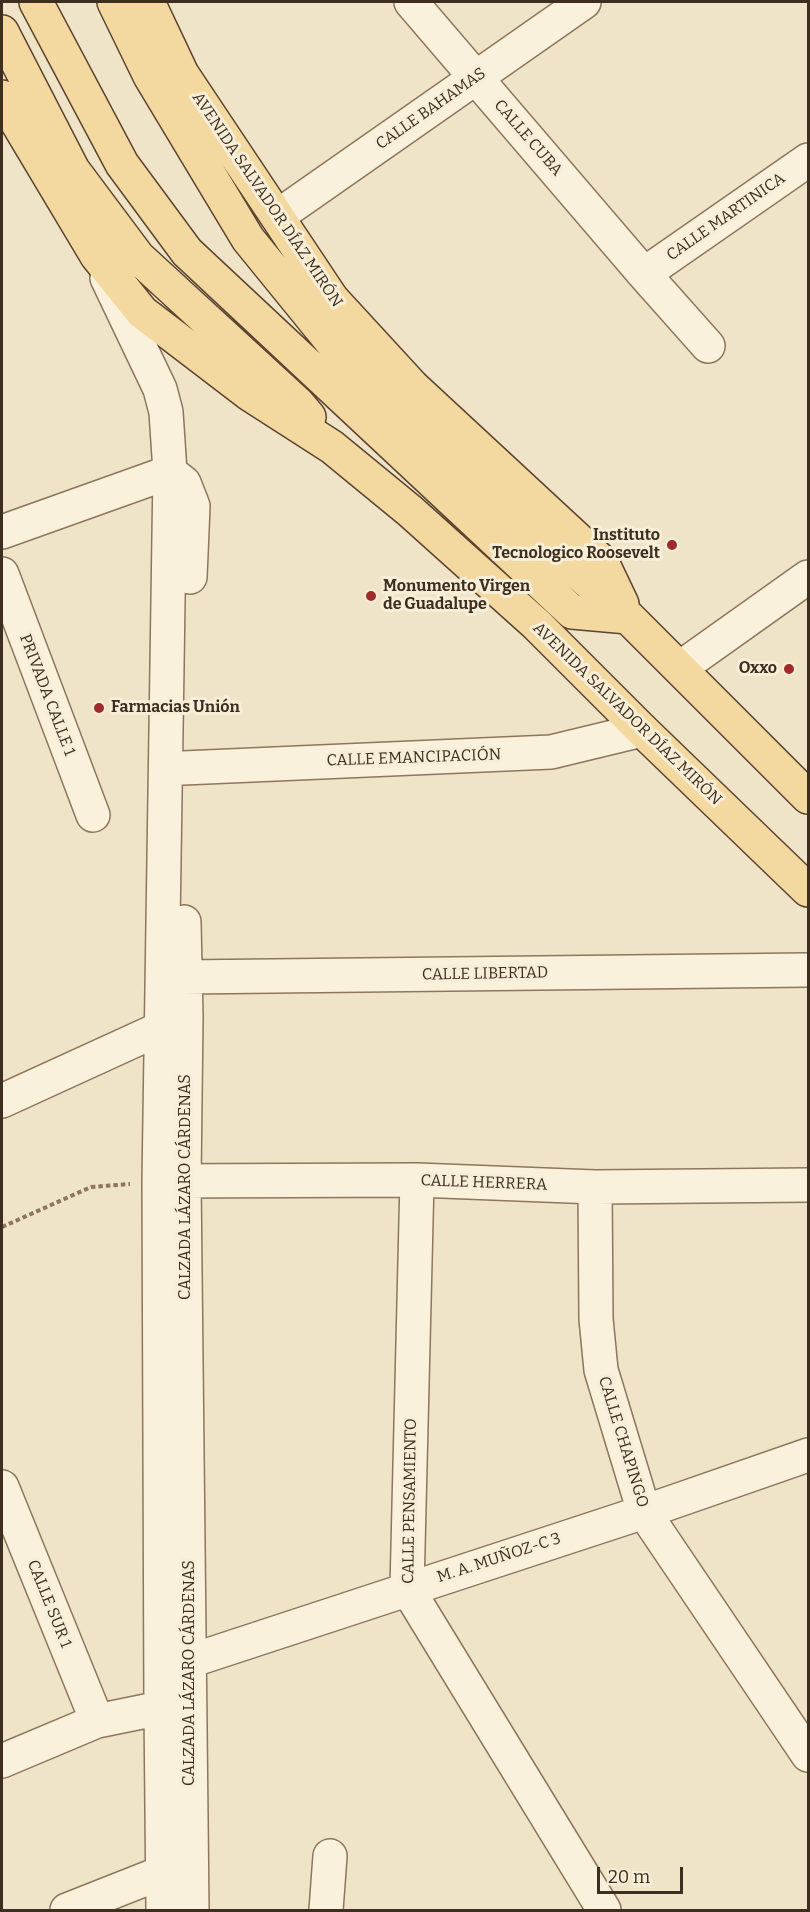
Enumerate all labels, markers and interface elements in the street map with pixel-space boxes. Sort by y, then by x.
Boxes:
street label: CALLE BAHAMAS [373,64,489,154]
street label: AVENIDA SALVADOR DÍAZ MIRÓN [188,89,346,311]
street label: CALLE CUBA [490,96,566,180]
street label: CALLE MARTINICA [663,169,789,265]
place label: Instituto Tecnologico Roosevelt [492,526,660,564]
marker: Instituto Tecnologico Roosevelt [665,538,679,552]
place label: Monumento Virgen de Guadalupe [383,577,530,615]
marker: Monumento Virgen de Guadalupe [364,589,378,603]
street label: AVENIDA SALVADOR DÍAZ MIRÓN [529,619,725,809]
street label: PRIVADA CALLE 1 [15,631,79,759]
place label: Oxxo [739,659,777,679]
marker: Oxxo [782,662,796,676]
place label: Farmacias Unión [111,698,240,718]
marker: Farmacias Unión [92,701,106,715]
street label: CALLE EMANCIPACIÓN [326,745,502,771]
street label: CALLE LIBERTAD [422,963,548,985]
street label: CALZADA LÁZARO CÁRDENAS [176,1074,196,1300]
street label: CALLE HERRERA [420,1171,548,1195]
street label: CALLE CHAPINGO [594,1374,652,1510]
street label: CALLE PENSAMIENTO [399,1418,421,1584]
street label: M. A. MUÑOZ-C 3 [435,1529,563,1587]
street label: CALLE SUR 1 [23,1557,75,1651]
street label: CALZADA LÁZARO CÁRDENAS [180,1560,200,1786]
scale bar [600,1855,686,1893]
text: 20 m [608,1866,650,1888]

